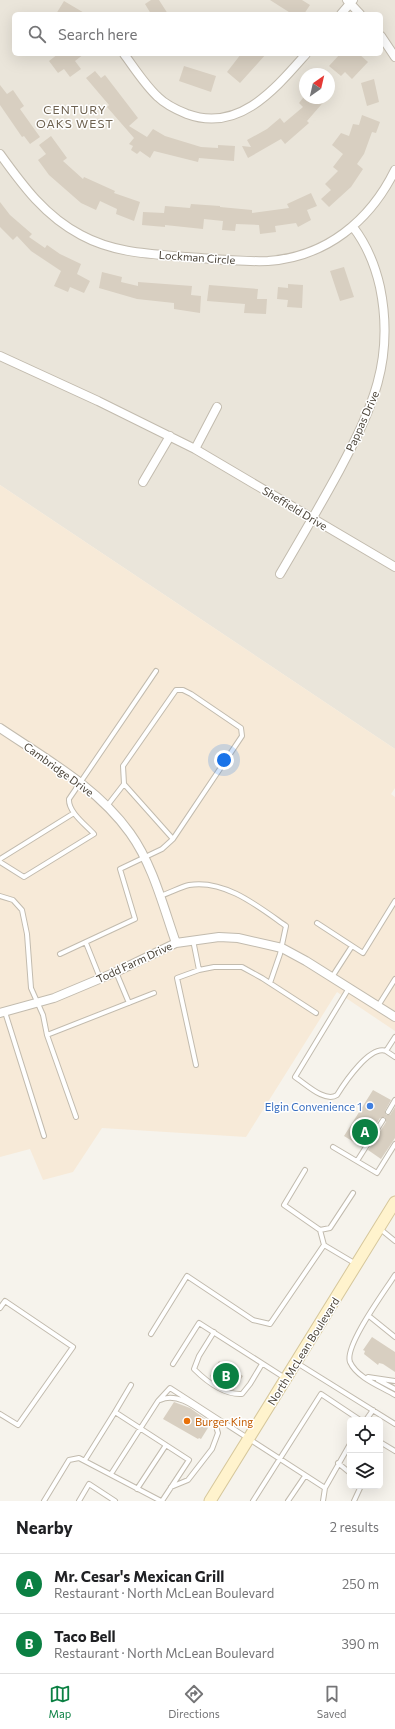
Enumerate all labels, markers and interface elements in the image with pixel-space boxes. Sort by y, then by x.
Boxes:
search box [12,12,383,56]
icon: search [26,23,48,45]
text: Search here [58,25,137,43]
north arrow [299,68,335,104]
district label: CENTURY OAKS WEST [36,102,114,130]
street label: Lockman Circle [158,248,236,266]
street label: Pappas Drive [343,388,381,453]
street label: Sheffield Drive [260,484,330,533]
street label: Cambridge Drive [21,739,97,799]
your location [214,750,234,770]
street label: Todd Farm Drive [94,939,174,985]
place label: Elgin Convenience 1 [265,1100,362,1113]
marker: Elgin Convenience 1 [365,1101,375,1111]
pin: A [352,1117,378,1147]
street label: North McLean Boulevard [264,1295,342,1407]
pin: B [213,1361,239,1391]
place label: Burger King [195,1415,253,1428]
marker: Burger King [182,1416,192,1426]
map controls [347,1417,383,1489]
button: locate [347,1417,383,1453]
button: layers [347,1453,383,1489]
text: Nearby [16,1517,73,1538]
text: 2 results [330,1519,379,1535]
text: Mr. Cesar's Mexican Grill [54,1567,224,1585]
text: A [24,1576,34,1592]
text: 250 m [342,1576,379,1592]
text: Restaurant · North McLean Boulevard [54,1585,274,1601]
text: Taco Bell [54,1627,116,1645]
text: B [25,1636,33,1652]
text: 390 m [341,1636,379,1652]
text: Restaurant · North McLean Boulevard [54,1645,274,1661]
tab: Map [49,1683,71,1720]
tab: Directions [168,1683,220,1720]
tab: Saved [317,1683,346,1720]

